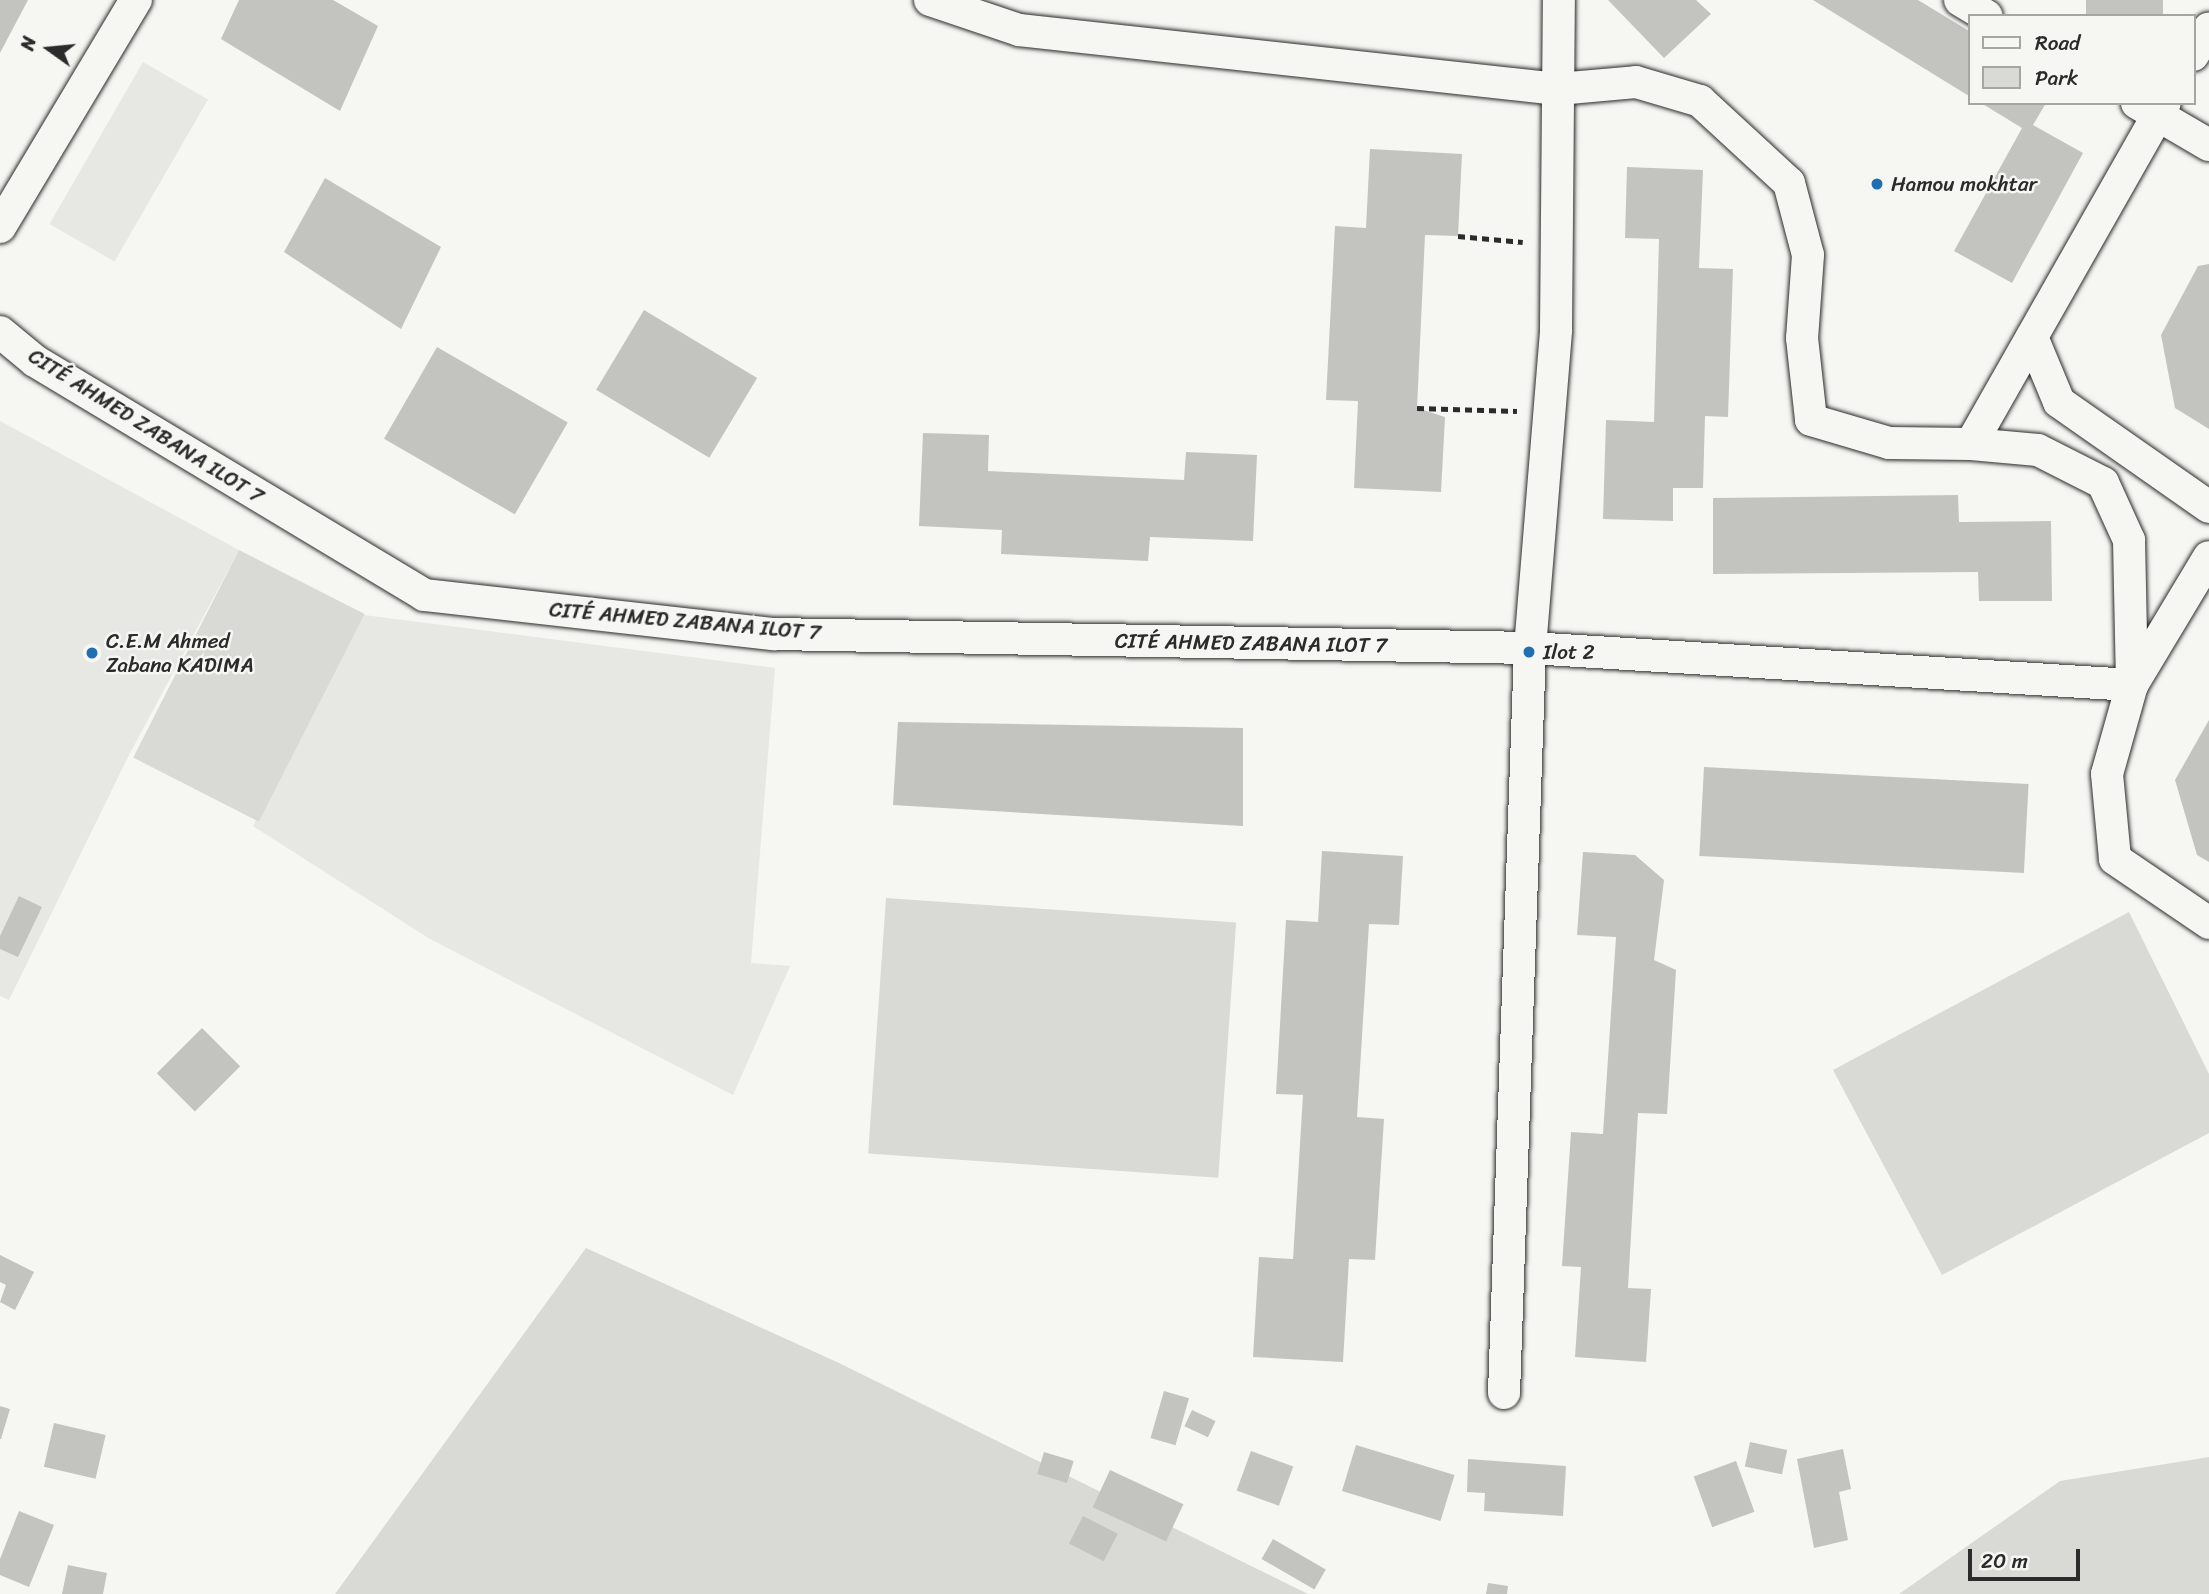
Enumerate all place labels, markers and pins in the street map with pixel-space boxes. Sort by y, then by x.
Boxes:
place label: Hamou mokhtar [1891,171,2037,197]
marker: Hamou mokhtar [1869,176,1885,192]
place label: C.E.M Ahmed Zabana KADIMA [106,628,254,678]
place label: Ilot 2 [1543,639,1595,665]
marker: Ilot 2 [1521,644,1537,660]
marker: C.E.M Ahmed Zabana KADIMA [84,645,100,661]

